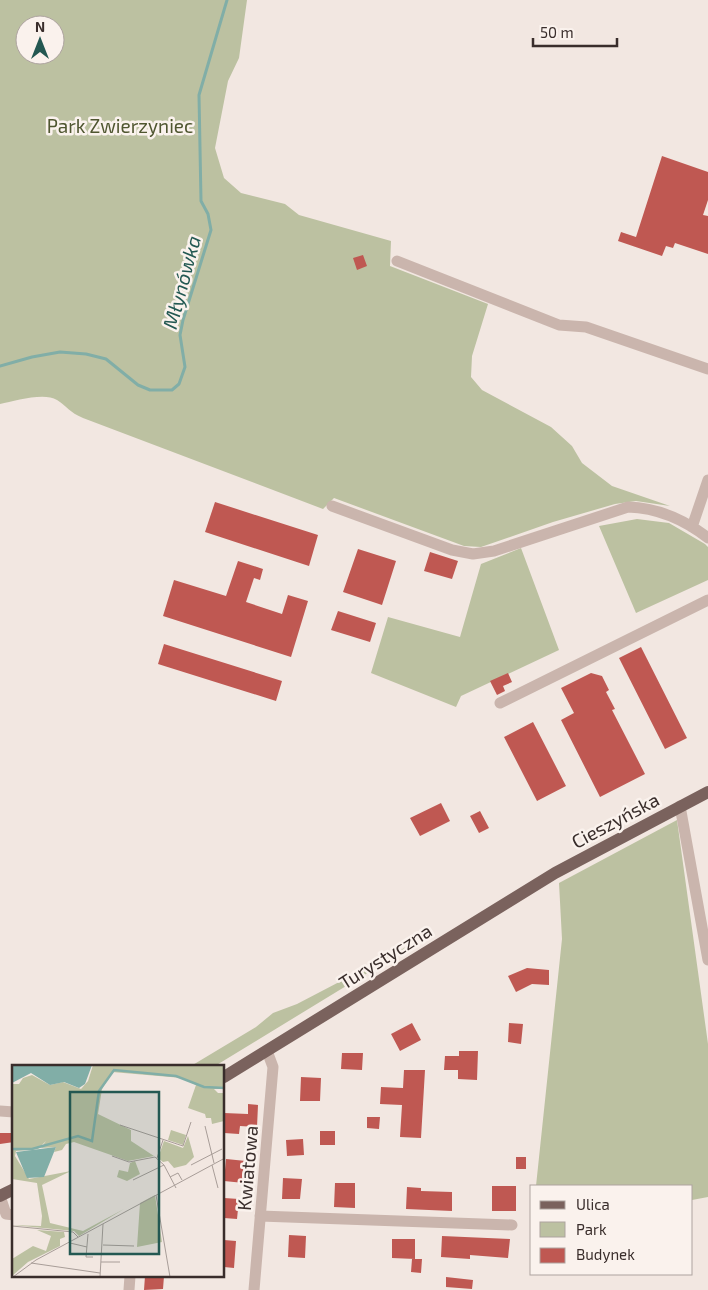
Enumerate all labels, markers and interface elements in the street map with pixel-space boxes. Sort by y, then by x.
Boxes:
north arrow [15,15,65,65]
scale bar [533,15,617,47]
text: N [35,18,45,35]
text: 50 m [540,23,574,41]
park label: Park Zwierzyniec [47,114,193,137]
water label: Młynówka [157,233,206,332]
street label: Cieszyńska [567,787,663,853]
street label: Turystyczna [334,918,436,994]
inset map [12,1065,225,1278]
street label: Kwiatowa [232,1124,262,1212]
legend [530,1185,693,1275]
text: Ulica [576,1195,610,1213]
text: Park [576,1220,607,1238]
text: Budynek [576,1245,635,1263]

